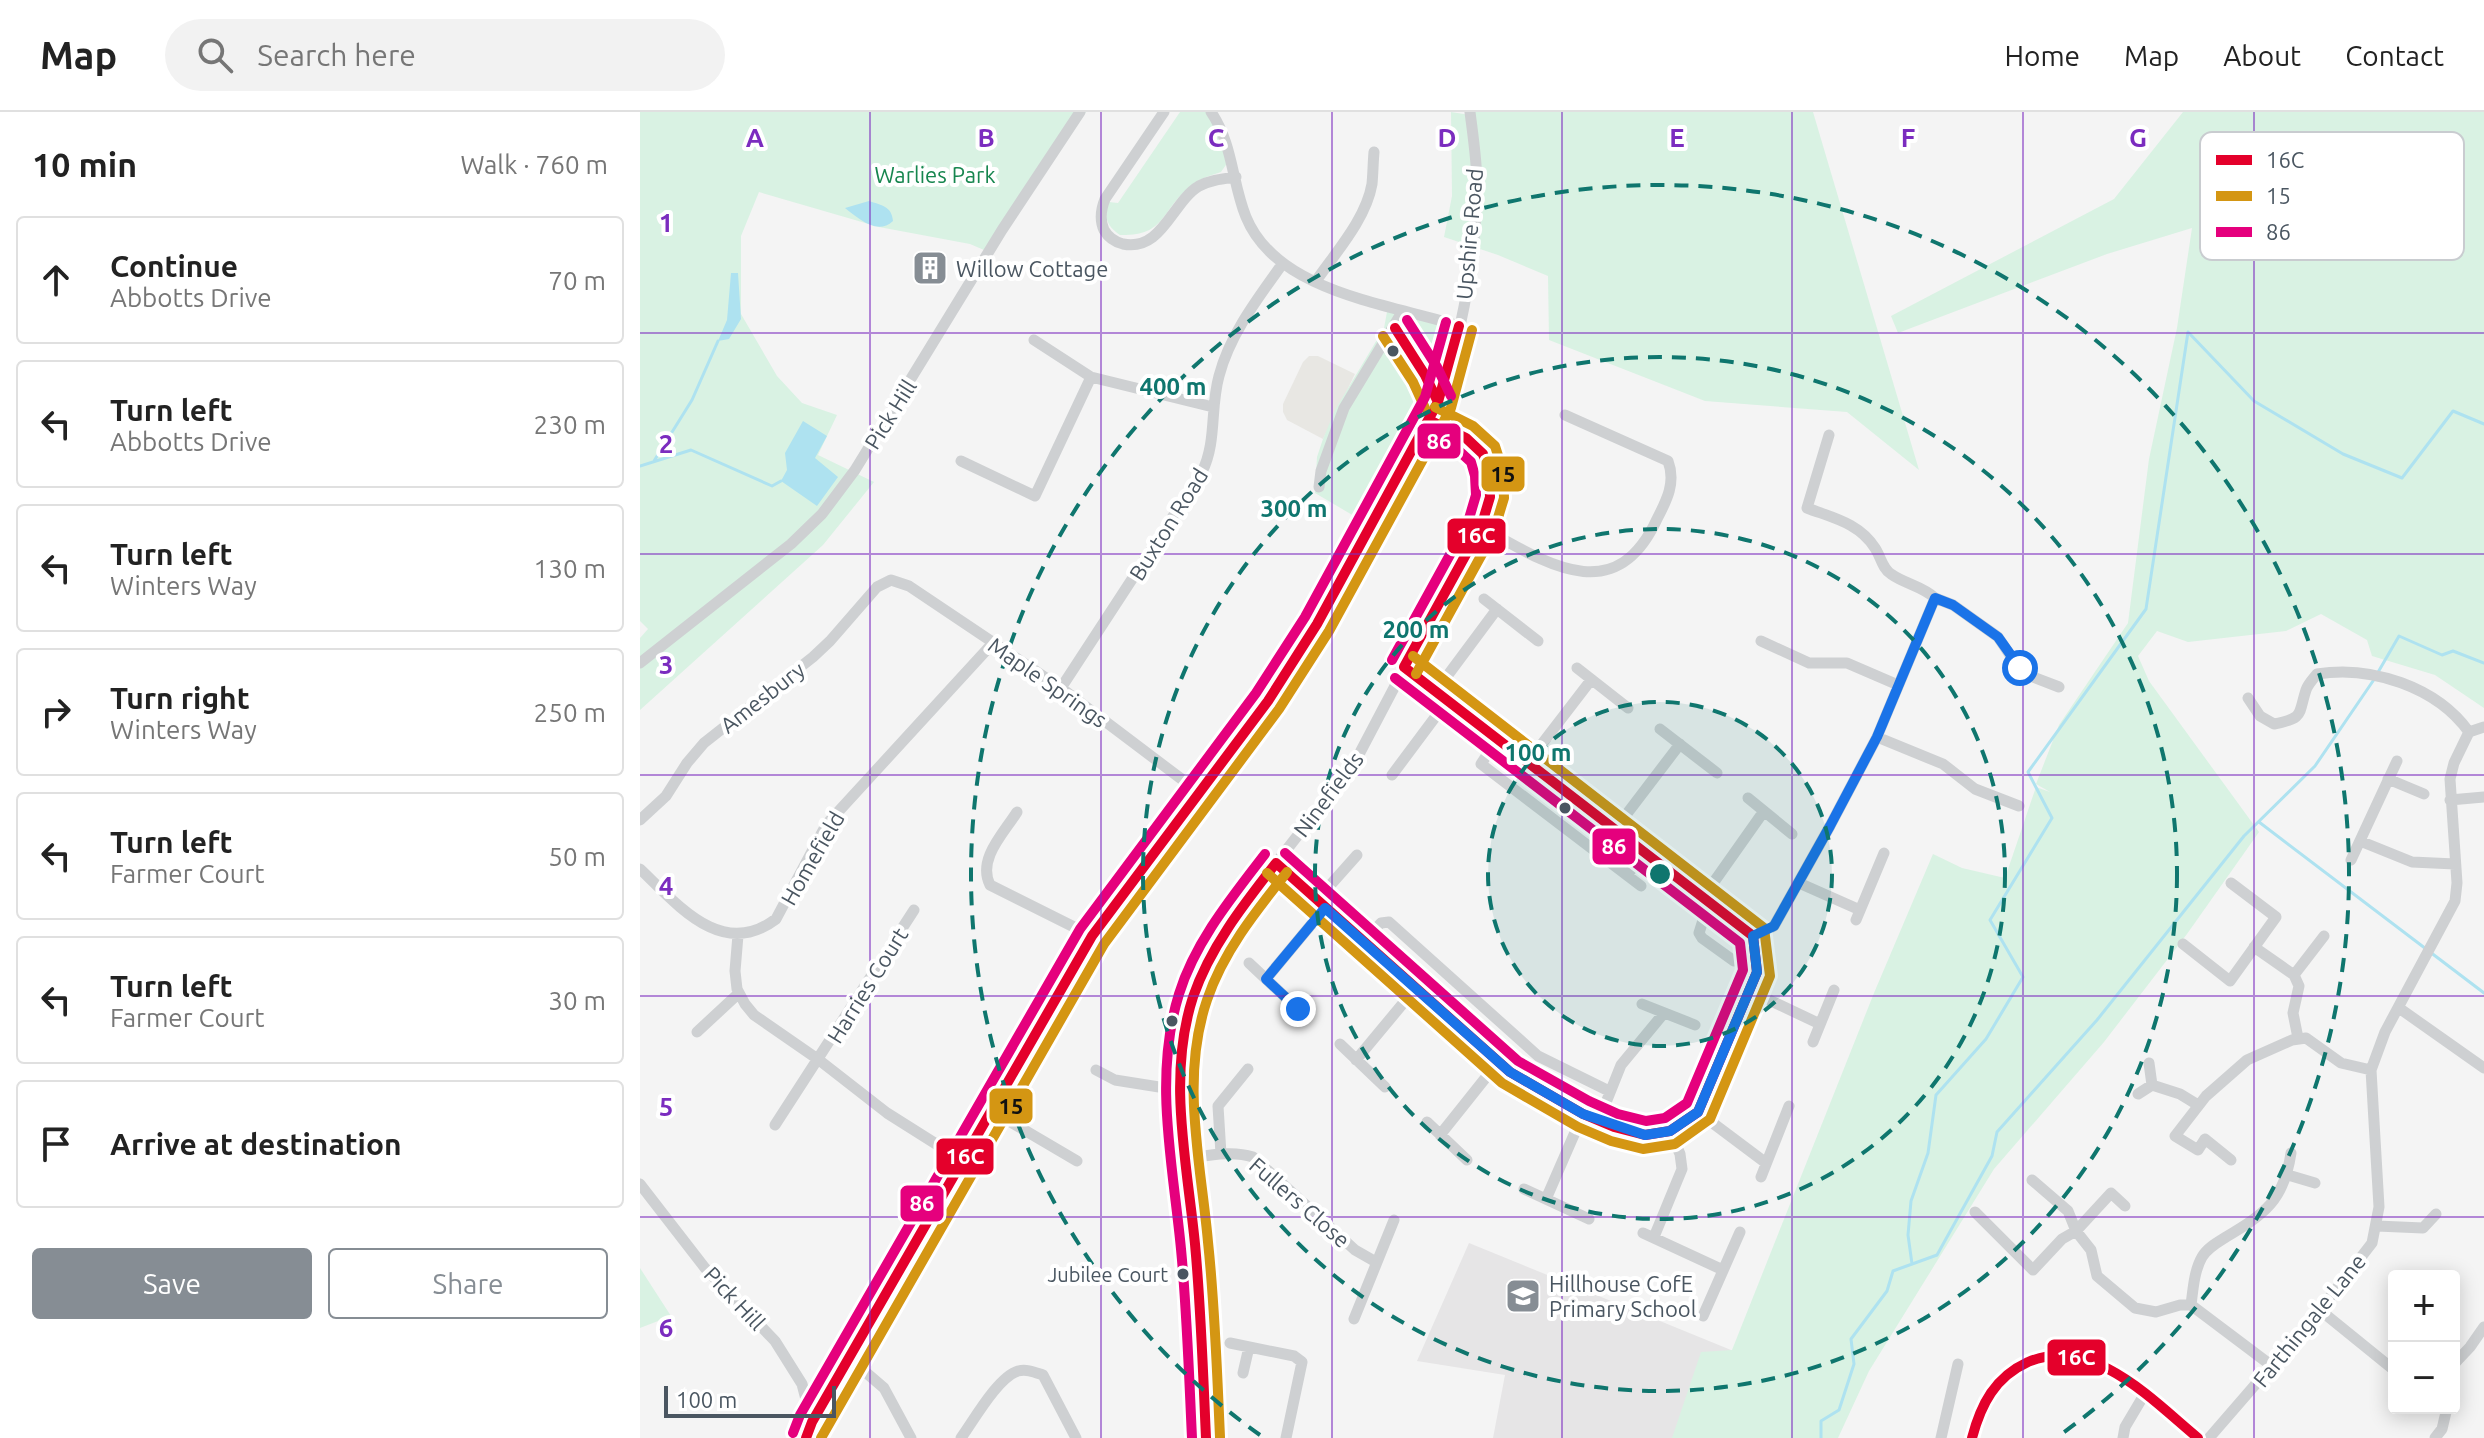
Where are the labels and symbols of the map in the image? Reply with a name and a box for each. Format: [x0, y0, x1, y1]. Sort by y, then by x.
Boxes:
text: A [746, 123, 765, 152]
text: B [977, 123, 995, 152]
text: C [1208, 123, 1225, 152]
text: D [1438, 123, 1456, 152]
text: E [1669, 123, 1685, 152]
text: F [1901, 123, 1915, 152]
text: G [2129, 123, 2147, 152]
legend [2200, 132, 2464, 260]
text: 16C [2266, 147, 2304, 172]
park label: Warlies Park [874, 162, 996, 187]
street label: Upshire Road [1451, 167, 1487, 301]
text: 15 [2266, 183, 2291, 208]
text: 1 [659, 208, 673, 237]
text: 86 [2266, 219, 2291, 244]
building icon: Willow Cottage [911, 249, 949, 287]
place label: Willow Cottage [956, 256, 1108, 281]
unlabelled marker [1385, 343, 1401, 359]
text: 400 m [1140, 373, 1206, 400]
street label: Pick Hill [859, 374, 921, 453]
line badge: 86 [1416, 422, 1462, 460]
text: 86 [1427, 428, 1451, 453]
text: 2 [659, 429, 673, 458]
line badge: 15 [1480, 455, 1526, 493]
text: 15 [1491, 461, 1515, 486]
street label: Buxton Road [1124, 463, 1212, 585]
text: 300 m [1261, 495, 1327, 522]
line badge: 16C [1446, 517, 1507, 555]
text: 16C [1457, 522, 1495, 547]
text: 200 m [1383, 616, 1449, 643]
street label: Maple Springs [984, 632, 1112, 732]
text: 3 [659, 650, 673, 679]
route start [2002, 650, 2038, 686]
street label: Amesbury [715, 656, 809, 738]
text: 100 m [1505, 739, 1571, 766]
street label: Ninefields [1288, 747, 1368, 841]
unlabelled marker [1557, 800, 1573, 816]
street label: Homefield [775, 807, 849, 909]
line badge: 86 [1591, 827, 1637, 866]
text: 86 [1602, 833, 1626, 858]
centre of rings [1646, 860, 1674, 888]
text: 4 [659, 871, 673, 900]
street label: Harries Court [822, 922, 913, 1047]
route end [1280, 991, 1316, 1027]
unlabelled marker [1164, 1013, 1180, 1029]
line badge: 15 [988, 1087, 1034, 1125]
text: 5 [659, 1092, 673, 1121]
text: 15 [999, 1093, 1023, 1118]
line badge: 16C [935, 1137, 995, 1176]
text: 16C [946, 1143, 984, 1168]
street label: Fullers Close [1245, 1152, 1355, 1252]
line badge: 86 [899, 1184, 945, 1223]
text: 86 [910, 1190, 934, 1215]
street label: Farthingale Lane [2248, 1249, 2370, 1391]
street label: Pick Hill [700, 1261, 771, 1335]
place label: Jubilee Court [1047, 1263, 1168, 1286]
marker: Jubilee Court [1175, 1266, 1191, 1282]
place label: Hillhouse CofE Primary School [1549, 1271, 1697, 1321]
school or university icon: Hillhouse CofE Primary School [1504, 1277, 1542, 1315]
text: 6 [659, 1313, 673, 1342]
line badge: 16C [2046, 1338, 2107, 1377]
text: 16C [2057, 1344, 2095, 1369]
scale bar [664, 1382, 836, 1418]

